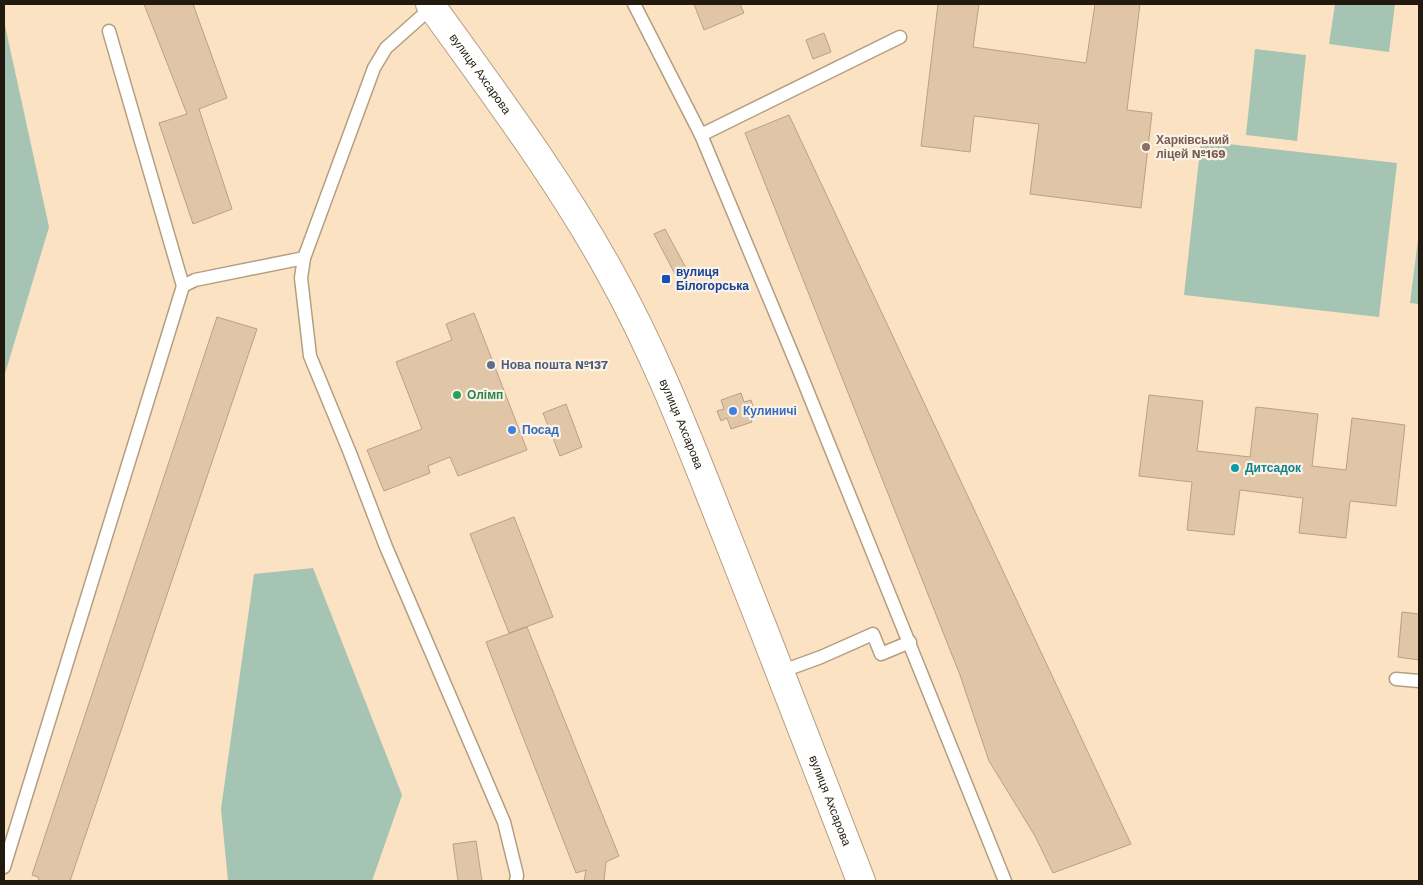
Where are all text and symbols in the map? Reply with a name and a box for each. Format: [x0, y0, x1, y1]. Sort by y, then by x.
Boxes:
street label: вулиця Ахсарова [447, 31, 514, 117]
place label: Харківський ліцей №169 [1156, 133, 1229, 161]
marker: Харківський ліцей №169 [1140, 141, 1152, 153]
place label: вулиця Білогорська [676, 265, 749, 293]
marker: вулиця Білогорська [660, 273, 672, 285]
place label: Нова пошта №137 [501, 358, 608, 372]
marker: Нова пошта №137 [485, 359, 497, 371]
street label: вулиця Ахсарова [657, 377, 706, 471]
place label: Олімп [467, 388, 503, 402]
marker: Олімп [451, 389, 463, 401]
place label: Кулиничі [743, 404, 797, 418]
marker: Кулиничі [727, 405, 739, 417]
place label: Посад [522, 423, 559, 437]
marker: Посад [506, 424, 518, 436]
place label: Дитсадок [1245, 461, 1302, 475]
marker: Дитсадок [1229, 462, 1241, 474]
street label: вулиця Ахсарова [806, 753, 854, 848]

